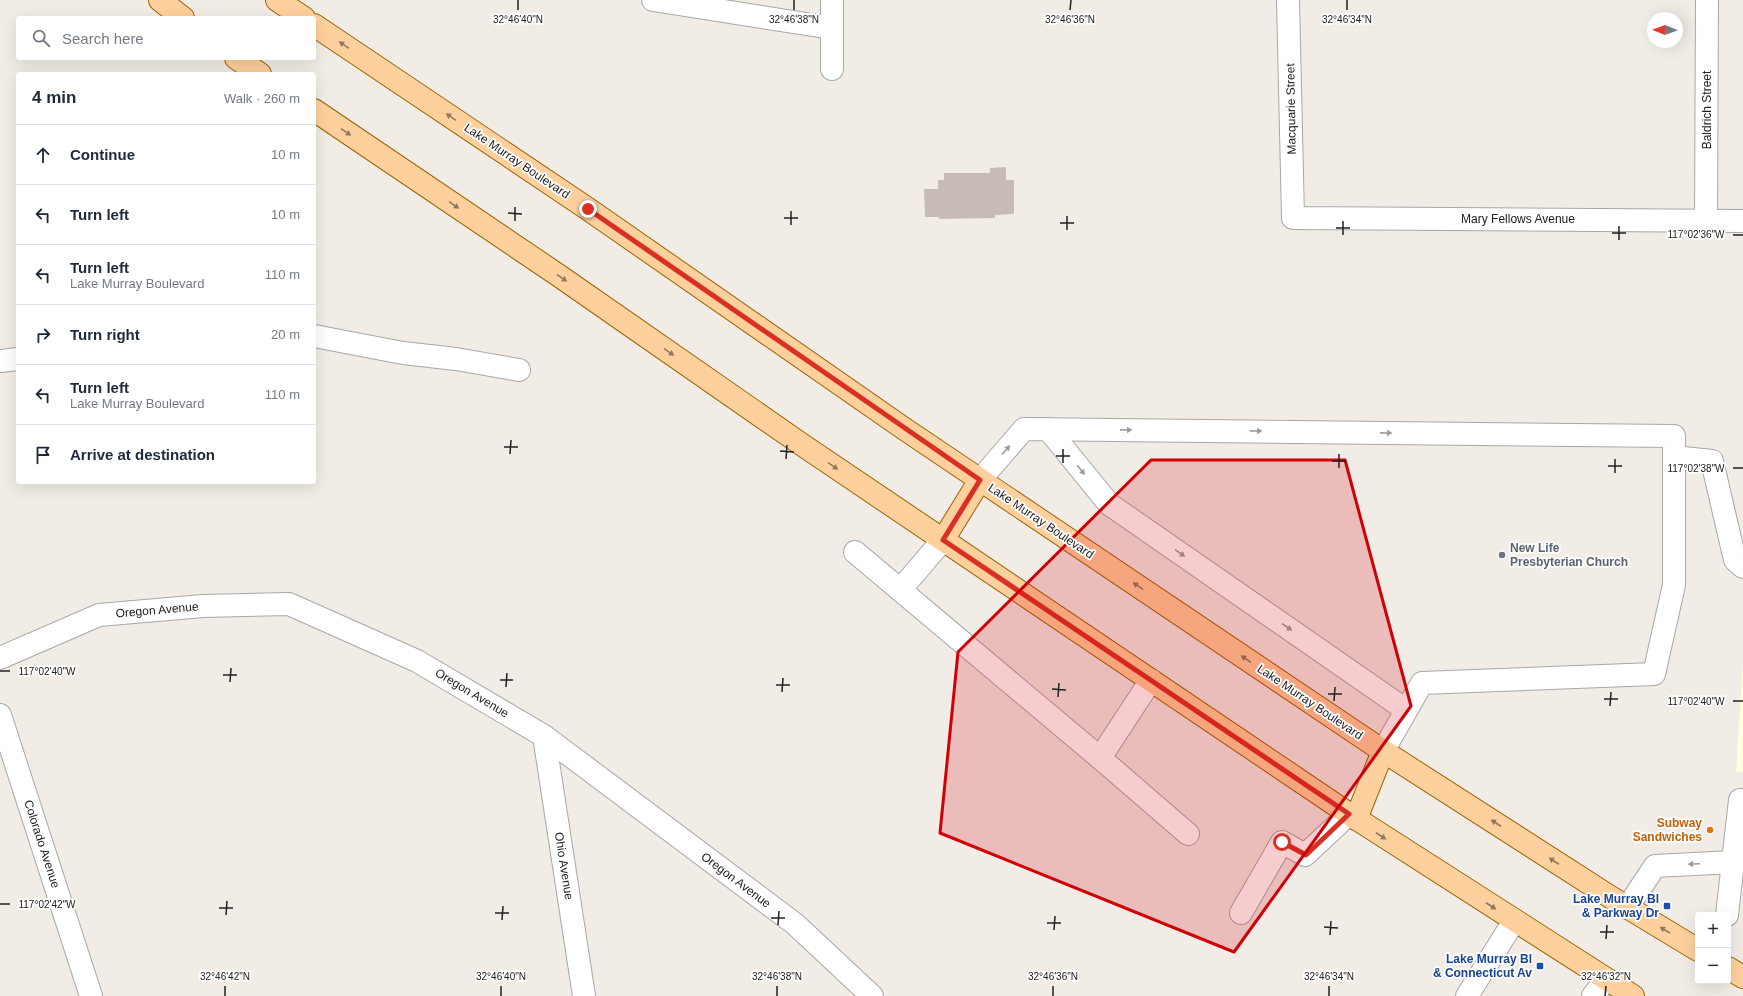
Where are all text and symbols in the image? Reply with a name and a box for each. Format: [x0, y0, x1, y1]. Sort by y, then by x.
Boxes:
north arrow [1647, 12, 1683, 48]
text: 32°46'40"N [493, 14, 543, 25]
text: 32°46'38"N [769, 14, 819, 25]
text: 32°46'36"N [1045, 14, 1095, 25]
text: 32°46'34"N [1322, 14, 1372, 25]
search box [16, 16, 316, 60]
icon: search [30, 27, 52, 49]
text: Search here [62, 30, 144, 47]
one-way arrow [338, 41, 349, 49]
street label: Macquarie Street [1283, 63, 1299, 155]
street label: Baldrich Street [1700, 70, 1714, 149]
text: 4 min [32, 88, 76, 107]
text: Walk · 260 m [224, 91, 300, 106]
one-way arrow [446, 113, 457, 121]
street label: Lake Murray Boulevard [462, 121, 572, 201]
one-way arrow [341, 128, 352, 136]
icon: ahead [32, 144, 54, 166]
text: Continue [70, 146, 135, 163]
text: 10 m [271, 147, 300, 162]
route end [579, 200, 597, 218]
one-way arrow [449, 201, 459, 209]
icon: left [32, 204, 54, 226]
text: Turn left [70, 206, 129, 223]
text: 10 m [271, 207, 300, 222]
street label: Mary Fellows Avenue [1461, 212, 1575, 226]
text: 117°02'36"W [1667, 229, 1725, 240]
text: Turn left [70, 259, 129, 276]
icon: left [32, 264, 54, 286]
text: 110 m [265, 267, 300, 282]
one-way arrow [557, 274, 567, 282]
text: Lake Murray Boulevard [70, 276, 204, 291]
icon: right [32, 324, 54, 346]
text: Turn right [70, 326, 140, 343]
text: 20 m [271, 327, 300, 342]
one-way arrow [663, 348, 674, 356]
text: Turn left [70, 379, 129, 396]
icon: left [32, 384, 54, 406]
text: 110 m [265, 387, 300, 402]
text: Lake Murray Boulevard [70, 396, 204, 411]
one-way arrow [1120, 427, 1133, 433]
one-way arrow [1250, 428, 1263, 434]
one-way arrow [1380, 430, 1393, 436]
icon: arrive [32, 444, 54, 466]
one-way arrow [1001, 445, 1010, 456]
text: Arrive at destination [70, 446, 215, 463]
one-way arrow [828, 462, 838, 470]
text: 117°02'38"W [1667, 463, 1725, 474]
one-way arrow [1077, 465, 1086, 476]
street label: Lake Murray Boulevard [986, 481, 1096, 561]
place label: New Life Presbyterian Church [1510, 541, 1628, 569]
one-way arrow [1175, 549, 1185, 557]
marker: New Life Presbyterian Church [1497, 550, 1507, 560]
one-way arrow [1132, 583, 1144, 590]
street label: Oregon Avenue [115, 599, 199, 621]
one-way arrow [1282, 623, 1292, 631]
one-way arrow [1241, 655, 1251, 663]
street label: Lake Murray Boulevard [1255, 662, 1365, 742]
text: 117°02'40"W [18, 666, 76, 677]
street label: Oregon Avenue [433, 666, 512, 721]
text: 117°02'40"W [1667, 696, 1725, 707]
street label: Colorado Avenue [21, 798, 63, 890]
place label: Subway Sandwiches [1633, 816, 1702, 844]
one-way arrow [1490, 820, 1501, 827]
marker: Subway Sandwiches [1705, 825, 1715, 835]
street label: Ohio Avenue [552, 831, 576, 901]
one-way arrow [1376, 832, 1387, 839]
route start [1273, 833, 1291, 851]
street label: Oregon Avenue [699, 849, 774, 911]
one-way arrow [1549, 857, 1559, 865]
one-way arrow [1688, 860, 1700, 867]
place label: Lake Murray Bl & Parkway Dr [1573, 892, 1659, 920]
text: 117°02'42"W [18, 899, 76, 910]
marker: Lake Murray Bl & Parkway Dr [1662, 901, 1672, 911]
one-way arrow [1486, 902, 1496, 910]
map controls [1695, 912, 1731, 984]
button: + [1695, 912, 1731, 948]
one-way arrow [1659, 927, 1671, 934]
button: − [1695, 948, 1731, 984]
place label: Lake Murray Bl & Connecticut Av [1433, 952, 1532, 980]
marker: Lake Murray Bl & Connecticut Av [1535, 961, 1545, 971]
text: 32°46'42"N [200, 971, 250, 982]
text: 32°46'40"N [476, 971, 526, 982]
text: 32°46'38"N [752, 971, 802, 982]
text: 32°46'36"N [1028, 971, 1078, 982]
text: 32°46'34"N [1304, 971, 1354, 982]
text: 32°46'32"N [1581, 971, 1631, 982]

